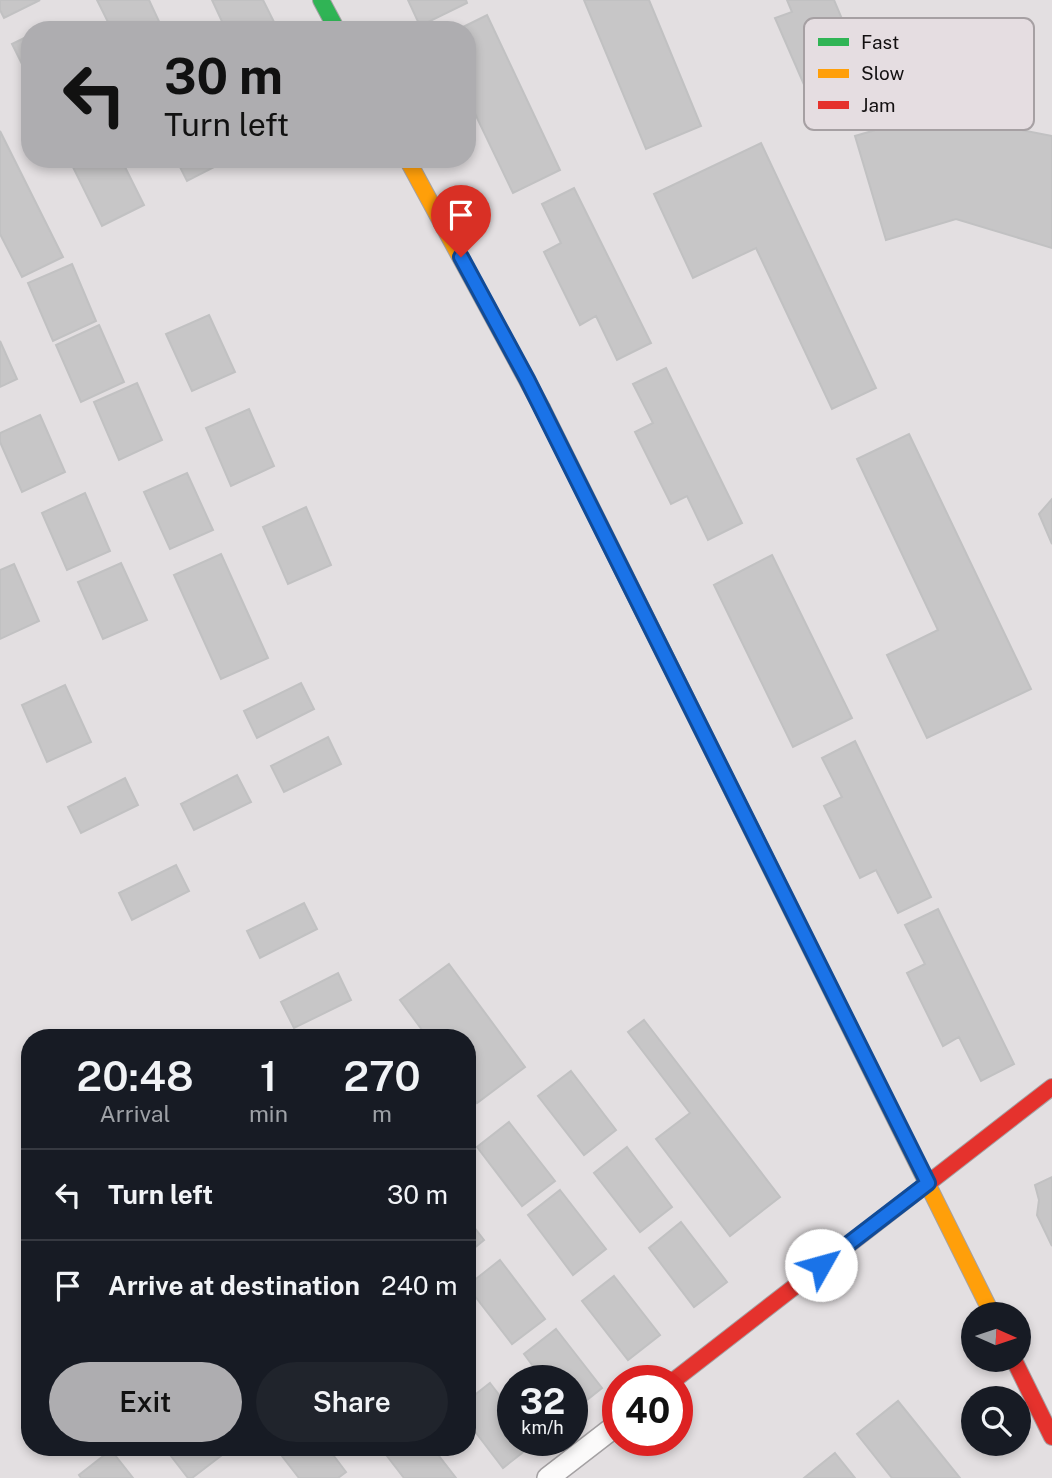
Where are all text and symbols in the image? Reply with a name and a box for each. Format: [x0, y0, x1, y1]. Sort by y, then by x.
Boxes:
legend [804, 18, 1034, 130]
text: Fast [861, 31, 899, 53]
text: 30 m [164, 47, 283, 105]
icon: left [49, 49, 140, 140]
text: Slow [861, 62, 905, 84]
text: Jam [861, 94, 895, 116]
text: Turn left [164, 106, 289, 143]
pin [431, 185, 491, 257]
icon: arrive [442, 196, 480, 234]
text: 20:48 [76, 1051, 194, 1100]
text: 1 [260, 1051, 277, 1100]
text: 270 [343, 1051, 421, 1100]
text: Arrival [99, 1100, 170, 1127]
text: min [249, 1100, 288, 1127]
text: m [372, 1100, 392, 1127]
icon: left [49, 1176, 87, 1214]
text: Turn left [108, 1179, 213, 1210]
text: 30 m [387, 1179, 448, 1210]
position arrow [784, 1228, 858, 1302]
icon: arrive [49, 1267, 87, 1305]
text: Arrive at destination [108, 1270, 360, 1301]
text: 240 m [381, 1270, 458, 1301]
north arrow [961, 1302, 1031, 1372]
map controls [961, 1302, 1031, 1456]
button: Exit [49, 1362, 242, 1442]
button: Share [256, 1362, 448, 1442]
speed limit sign: 40 [602, 1365, 693, 1456]
text: 32 [520, 1381, 565, 1422]
button: search [961, 1386, 1031, 1456]
text: km/h [521, 1417, 564, 1438]

